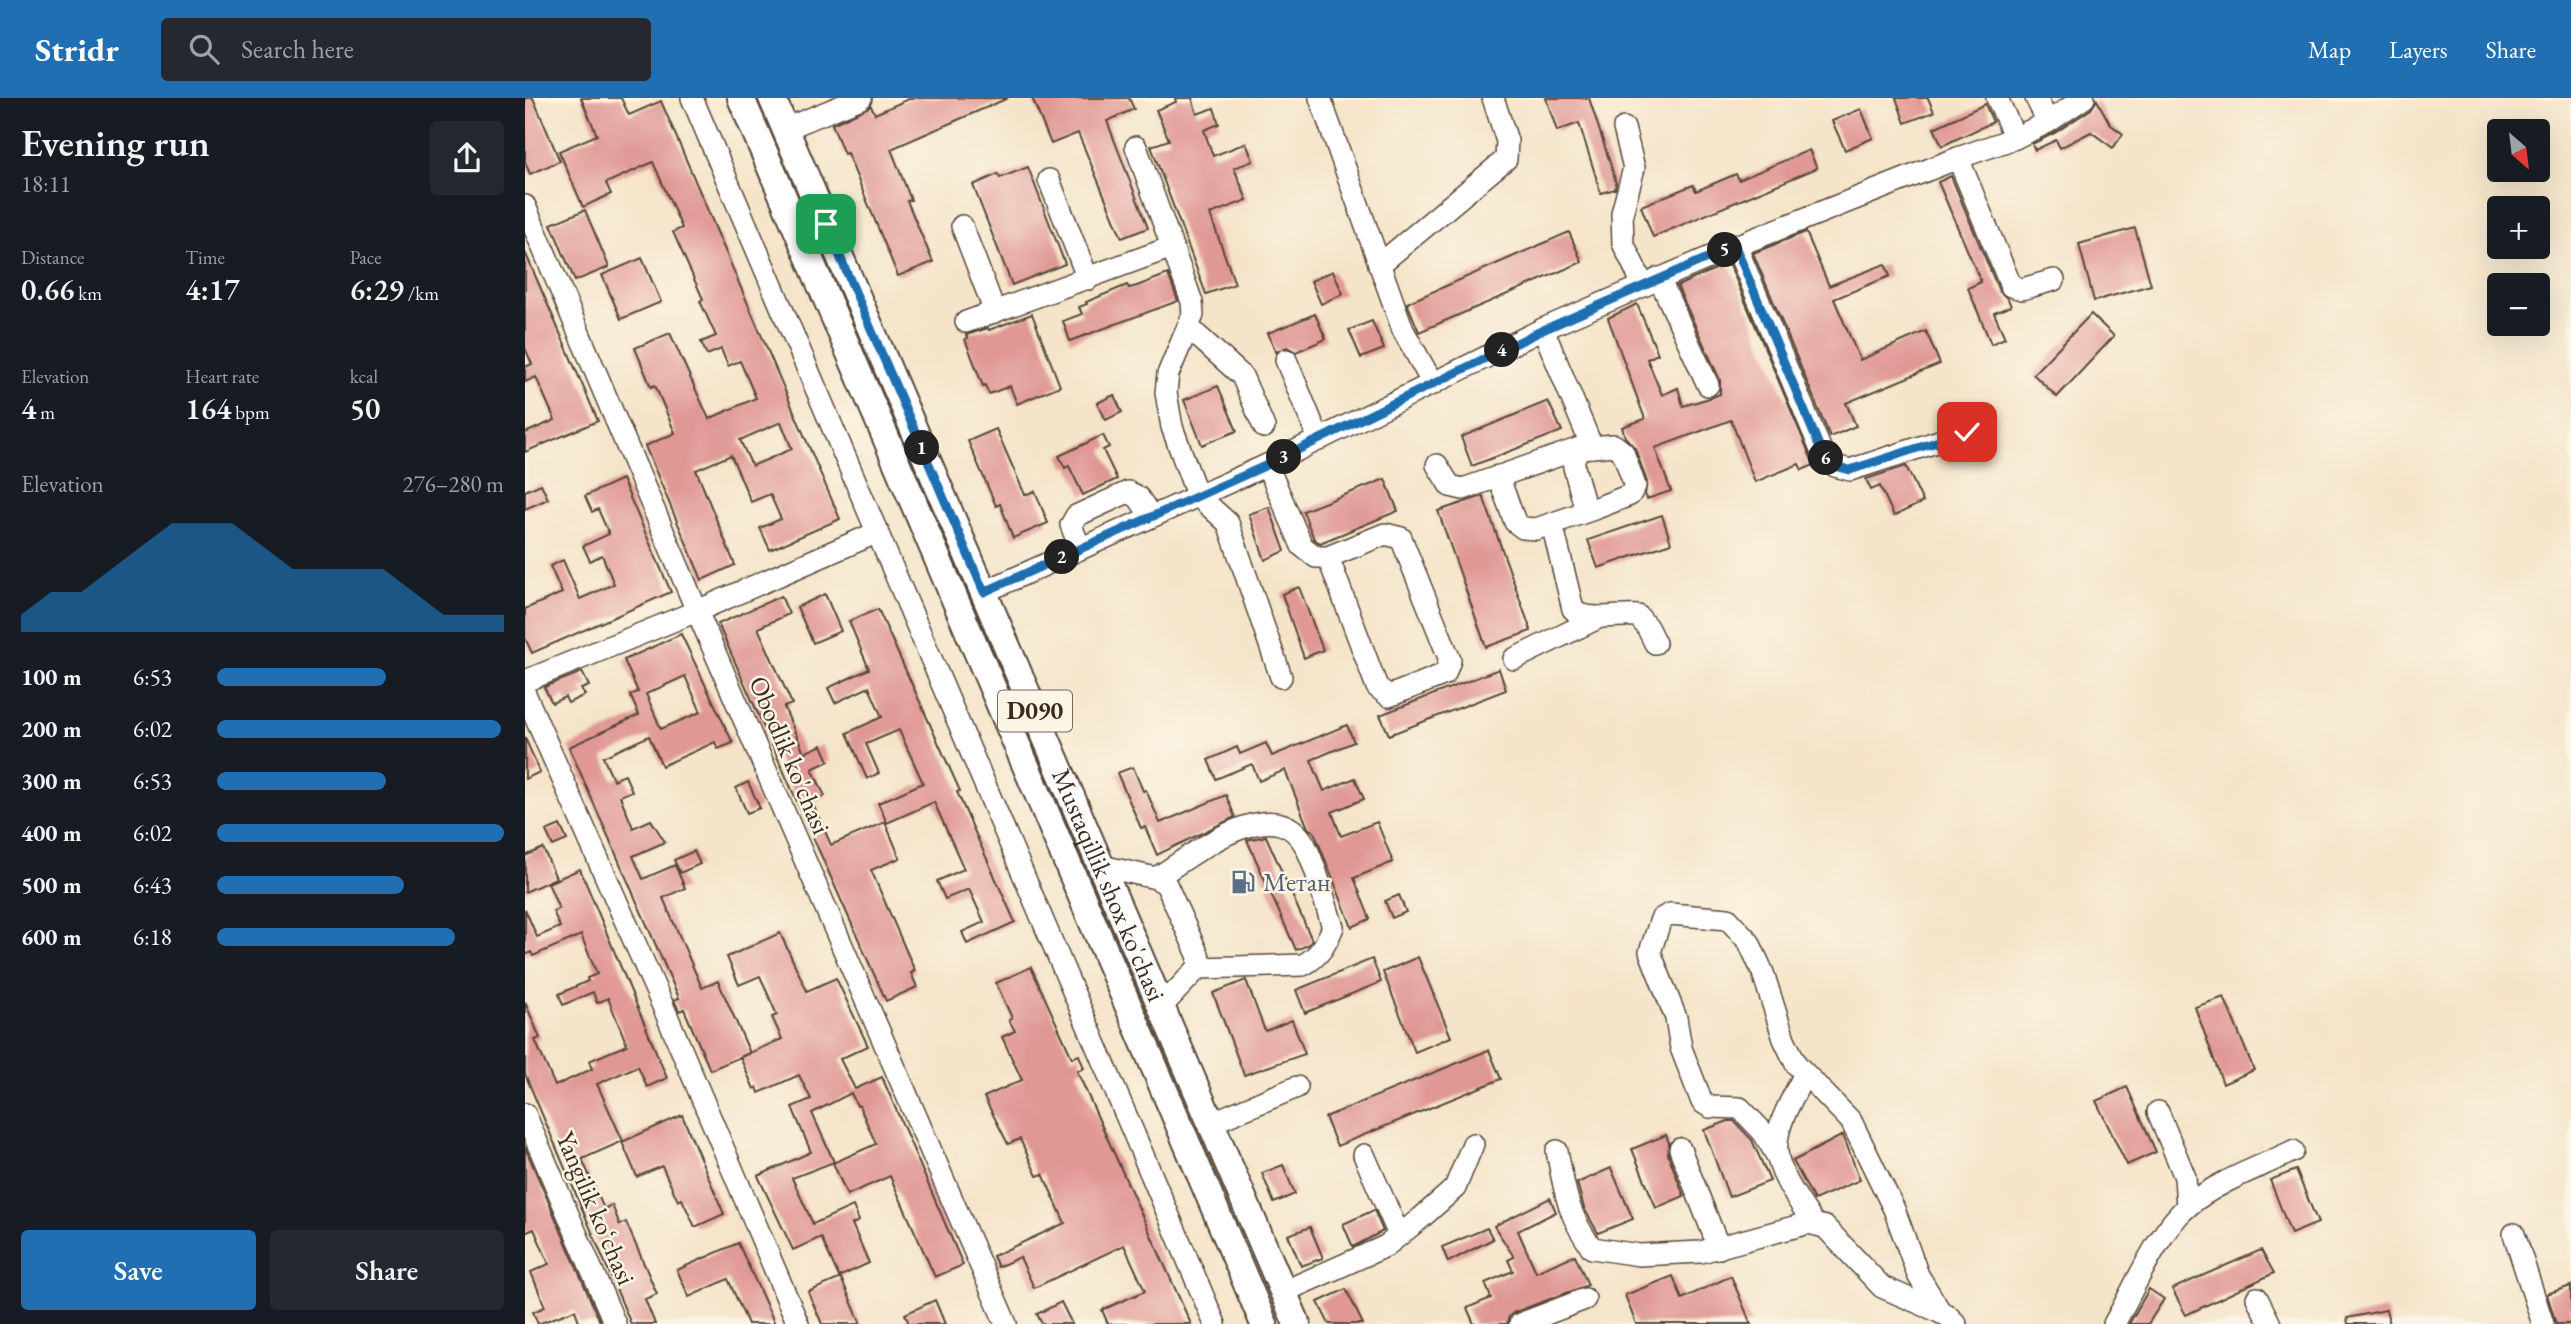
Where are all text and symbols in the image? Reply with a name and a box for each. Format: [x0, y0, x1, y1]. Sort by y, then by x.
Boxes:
search box [161, 18, 651, 81]
text: Stridr [35, 28, 119, 71]
icon: search [185, 30, 223, 68]
text: Search here [241, 32, 354, 66]
text: Map [2308, 34, 2351, 65]
text: Layers [2389, 34, 2448, 65]
text: Share [2486, 34, 2536, 65]
text: Evening run [21, 118, 210, 167]
north arrow [2487, 119, 2550, 182]
map controls [2487, 119, 2550, 336]
button: share [430, 121, 504, 195]
text: 18:11 [21, 169, 71, 199]
pin [796, 194, 856, 254]
button: + [2487, 196, 2550, 259]
icon: arrive [807, 205, 845, 243]
pin: 5 [1707, 232, 1743, 268]
text: 5 [1719, 237, 1730, 262]
text: Distance [21, 245, 84, 270]
text: Time [185, 245, 225, 270]
text: Pace [350, 245, 382, 270]
text: 0.66 [21, 270, 74, 309]
text: 4:17 [185, 270, 240, 309]
text: 6:29 [350, 270, 404, 309]
button: − [2487, 273, 2550, 336]
text: km [74, 281, 102, 306]
text: /km [404, 281, 439, 306]
pin: 4 [1485, 332, 1520, 368]
text: 4 [1496, 337, 1507, 362]
text: Elevation [21, 364, 89, 389]
text: Heart rate [185, 364, 259, 389]
text: kcal [350, 364, 378, 389]
text: 4 [21, 389, 36, 428]
text: 164 [185, 389, 232, 428]
text: 50 [350, 389, 380, 428]
text: m [36, 400, 55, 425]
text: bpm [232, 400, 270, 425]
pin [1937, 402, 1997, 462]
icon: check [1948, 413, 1986, 451]
pin: 1 [905, 430, 939, 466]
text: 1 [916, 435, 927, 460]
pin: 3 [1267, 440, 1301, 474]
pin: 6 [1809, 440, 1843, 476]
text: 3 [1278, 444, 1289, 469]
text: 6 [1820, 445, 1831, 470]
text: Elevation [21, 469, 104, 499]
text: 276–280 m [403, 469, 504, 499]
pin: 2 [1045, 540, 1079, 574]
text: 2 [1056, 544, 1067, 569]
text: 100 m [21, 662, 82, 692]
text: 6:53 [133, 662, 172, 692]
street label: Obodlik ko'chasi [741, 671, 839, 839]
road number: D090 [998, 690, 1072, 732]
text: 200 m [21, 714, 82, 744]
text: 6:02 [133, 714, 172, 744]
street label: Mustaqillik shox ko'chasi [1044, 763, 1174, 1006]
text: 300 m [21, 766, 82, 796]
text: 6:53 [133, 766, 172, 796]
text: 400 m [21, 818, 82, 848]
text: 6:02 [133, 818, 172, 848]
place label: Метан [1263, 865, 1331, 899]
fuel station icon: Метан [1229, 868, 1257, 896]
text: 500 m [21, 870, 82, 900]
text: 6:43 [133, 870, 172, 900]
text: 600 m [21, 922, 82, 952]
text: 6:18 [133, 922, 172, 952]
street label: Yangilik koʻchasi [548, 1126, 644, 1290]
button: Save [21, 1230, 256, 1310]
button: Share [270, 1230, 504, 1310]

